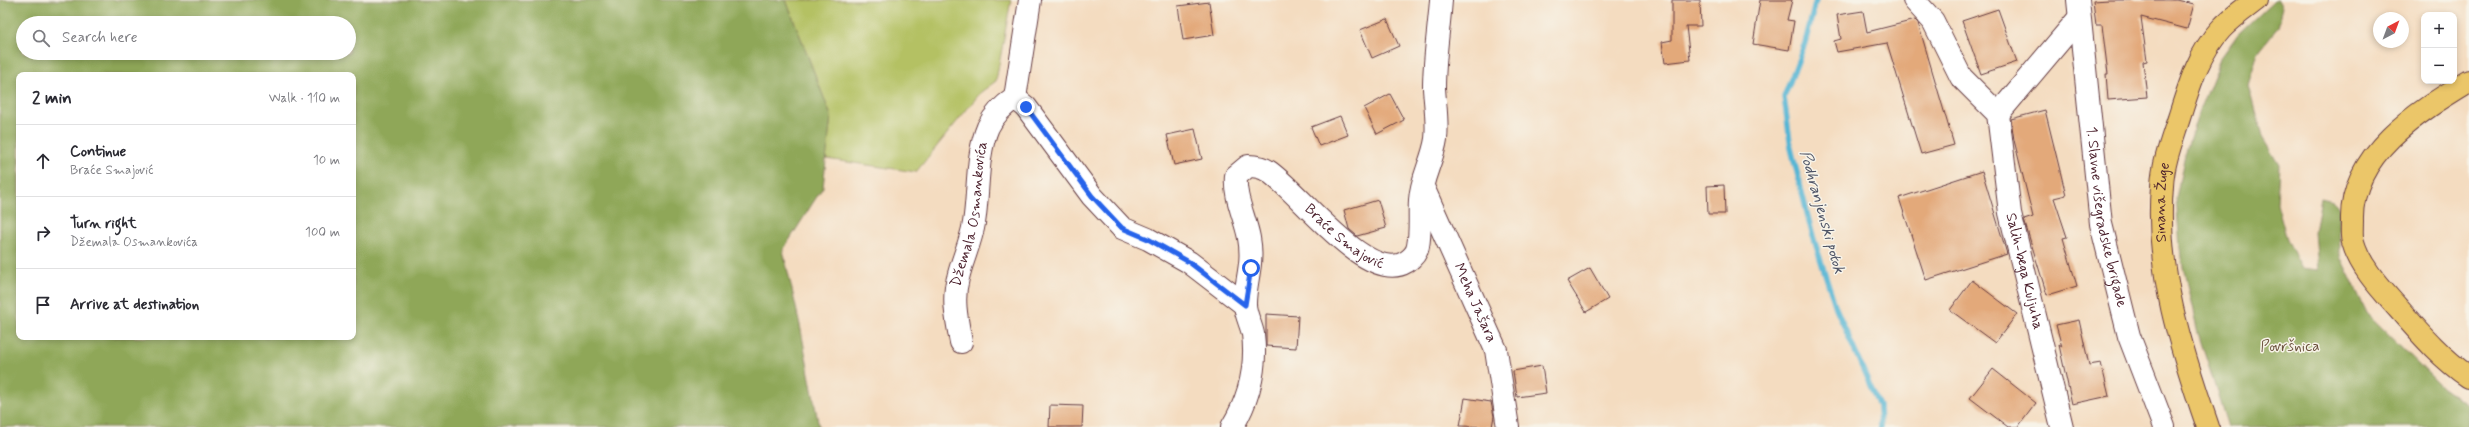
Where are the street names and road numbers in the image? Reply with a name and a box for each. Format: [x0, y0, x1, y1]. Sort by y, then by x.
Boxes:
street label: 1. Slavne višegradske brigade [2081, 126, 2131, 309]
street label: Džemala Osmankovića [946, 139, 993, 289]
street label: Sinana Žuge [2151, 160, 2175, 243]
street label: Braće Smajović [1300, 200, 1386, 274]
street label: Salih-bega Kuljuha [2000, 211, 2048, 332]
street label: Meha Jašara [1448, 260, 1501, 346]

